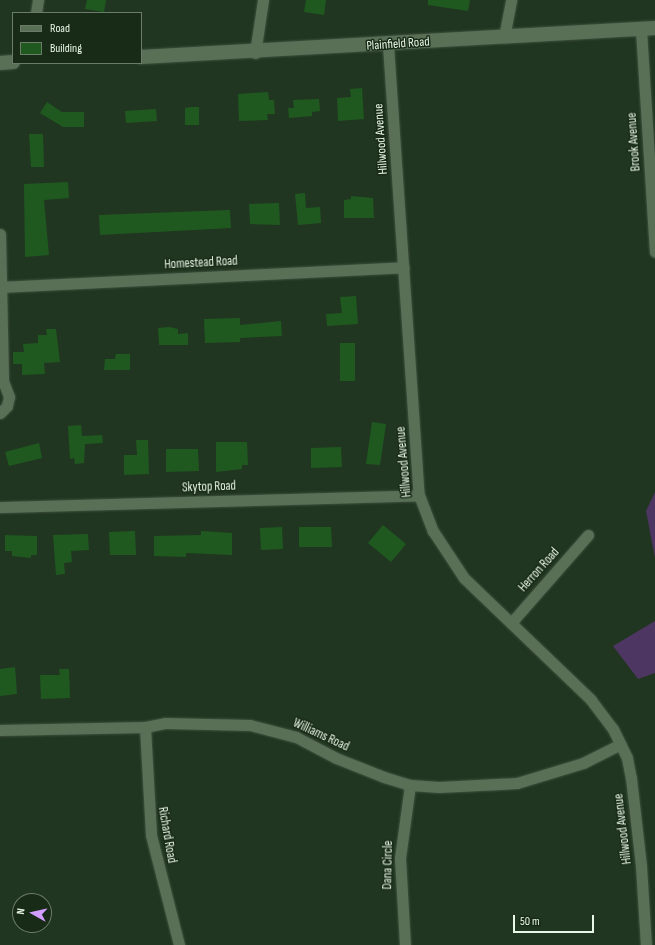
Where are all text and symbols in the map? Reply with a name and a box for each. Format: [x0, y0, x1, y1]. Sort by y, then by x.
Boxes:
legend [12, 12, 142, 64]
text: Road [50, 21, 70, 36]
street label: Plainfield Road [366, 34, 430, 54]
text: Building [50, 41, 82, 56]
street label: Hillwood Avenue [371, 103, 391, 175]
street label: Brook Avenue [624, 112, 644, 172]
street label: Homestead Road [164, 253, 238, 273]
street label: Hillwood Avenue [393, 426, 415, 498]
street label: Skytop Road [182, 478, 236, 496]
street label: Herron Road [515, 545, 563, 595]
street label: Williams Road [290, 715, 352, 755]
street label: Hillwood Avenue [611, 793, 635, 865]
street label: Richard Road [154, 806, 180, 864]
street label: Dana Circle [380, 840, 396, 890]
north arrow [12, 893, 52, 933]
scale bar [515, 907, 596, 933]
text: N [14, 908, 27, 915]
text: 50 m [520, 914, 540, 929]

